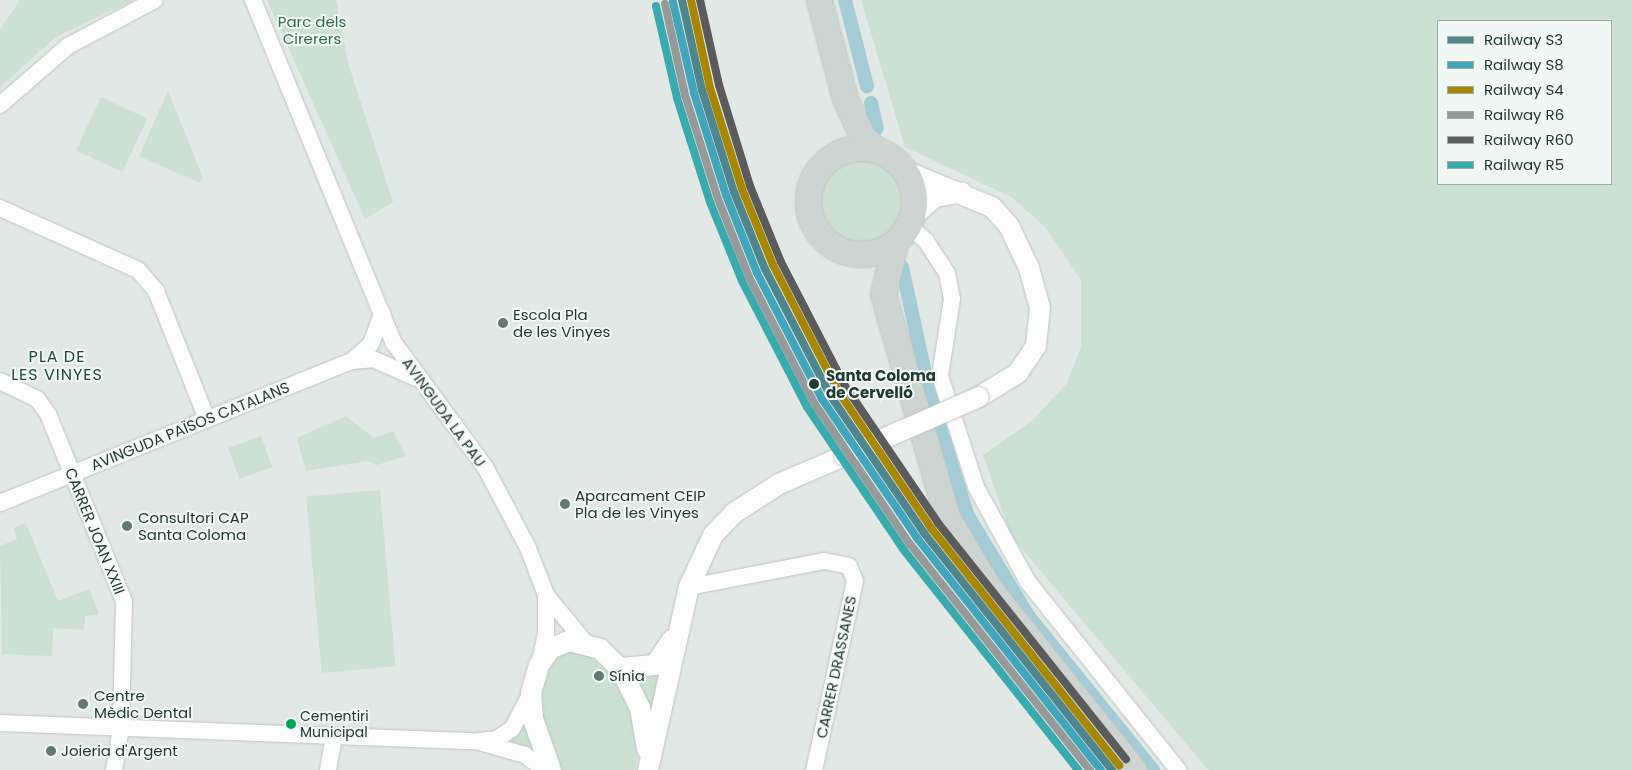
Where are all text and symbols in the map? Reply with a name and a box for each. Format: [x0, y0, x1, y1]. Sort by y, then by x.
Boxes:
park label: Parc dels Cirerers [278, 12, 346, 47]
legend [1437, 20, 1612, 185]
text: Railway S3 [1484, 29, 1563, 50]
text: Railway S8 [1484, 54, 1564, 75]
text: Railway S4 [1484, 79, 1564, 100]
text: Railway R6 [1484, 104, 1564, 125]
text: Railway R60 [1484, 129, 1574, 150]
text: Railway R5 [1484, 154, 1564, 175]
place label: Escola Pla de les Vinyes [513, 305, 610, 340]
marker: Escola Pla de les Vinyes [497, 317, 509, 329]
district label: PLA DE LES VINYES [10, 347, 104, 385]
street label: AVINGUDA LA PAU [398, 354, 490, 470]
place label: Santa Coloma de Cervelló [826, 366, 936, 401]
marker: Santa Coloma de Cervelló [805, 375, 823, 393]
street label: AVINGUDA PAÏSOS CATALANS [88, 378, 292, 474]
street label: CARRER JOAN XXIII [61, 465, 129, 597]
place label: Aparcament CEIP Pla de les Vinyes [575, 486, 706, 521]
marker: Aparcament CEIP Pla de les Vinyes [559, 498, 571, 510]
place label: Consultori CAP Santa Coloma [138, 508, 249, 543]
marker: Consultori CAP Santa Coloma [120, 519, 134, 533]
street label: CARRER DRASSANES [812, 594, 860, 740]
place label: Sínia [609, 667, 645, 685]
marker: Sínia [593, 670, 605, 682]
place label: Centre Mèdic Dental [94, 686, 192, 721]
marker: Centre Mèdic Dental [76, 697, 90, 711]
place label: Cementiri Municipal [300, 708, 369, 740]
marker: Cementiri Municipal [286, 719, 296, 729]
place label: Joieria d'Argent [61, 742, 178, 760]
marker: Joieria d'Argent [45, 745, 57, 757]

